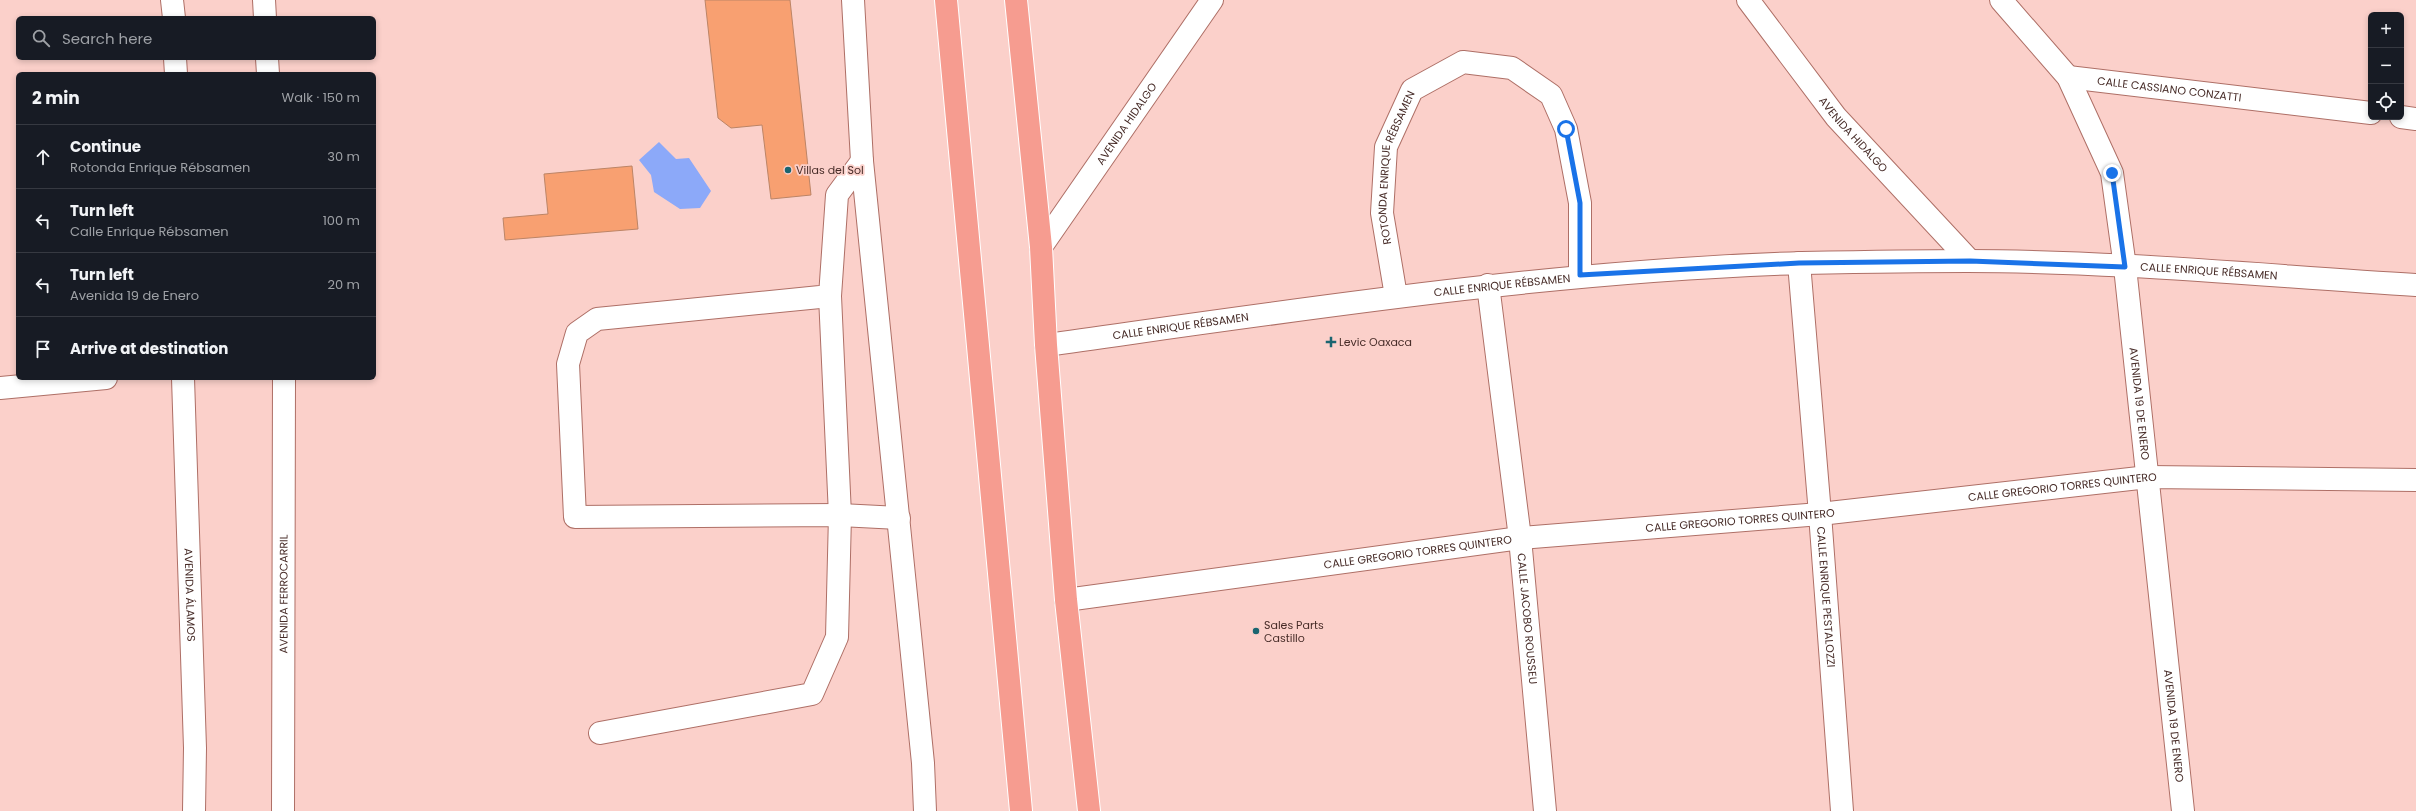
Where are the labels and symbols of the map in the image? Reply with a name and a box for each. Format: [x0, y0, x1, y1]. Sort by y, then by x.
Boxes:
street label: CALLE CASSIANO CONZATTI [2096, 73, 2242, 106]
street label: AVENIDA HIDALGO [1092, 79, 1161, 168]
street label: ROTONDA ENRIQUE RÉBSAMEN [1374, 88, 1419, 246]
street label: AVENIDA HIDALGO [1815, 93, 1892, 176]
route start [1557, 120, 1575, 138]
place label: Villas del Sol [796, 162, 864, 178]
route end [2103, 164, 2121, 182]
marker: Villas del Sol [783, 165, 793, 175]
street label: CALLE ENRIQUE RÉBSAMEN [2140, 258, 2278, 284]
street label: CALLE ENRIQUE RÉBSAMEN [1433, 270, 1571, 301]
street label: CALLE ENRIQUE RÉBSAMEN [1111, 309, 1250, 344]
place label: Levic Oaxaca [1339, 334, 1412, 350]
marker: Levic Oaxaca [1326, 337, 1336, 347]
street label: AVENIDA 19 DE ENERO [2126, 346, 2154, 461]
street label: CALLE GREGORIO TORRES QUINTERO [1967, 469, 2157, 505]
street label: CALLE GREGORIO TORRES QUINTERO [1645, 504, 1836, 536]
street label: CALLE ENRIQUE PESTALOZZI [1813, 526, 1839, 668]
street label: CALLE GREGORIO TORRES QUINTERO [1323, 531, 1513, 573]
street label: AVENIDA FERROCARRIL [275, 534, 292, 654]
street label: AVENIDA ÁLAMOS [181, 548, 200, 642]
street label: CALLE JACOBO ROUSSEU [1513, 552, 1541, 685]
place label: Sales Parts Castillo [1264, 617, 1324, 646]
marker: Sales Parts Castillo [1251, 626, 1261, 636]
street label: AVENIDA 19 DE ENERO [2160, 669, 2188, 783]

